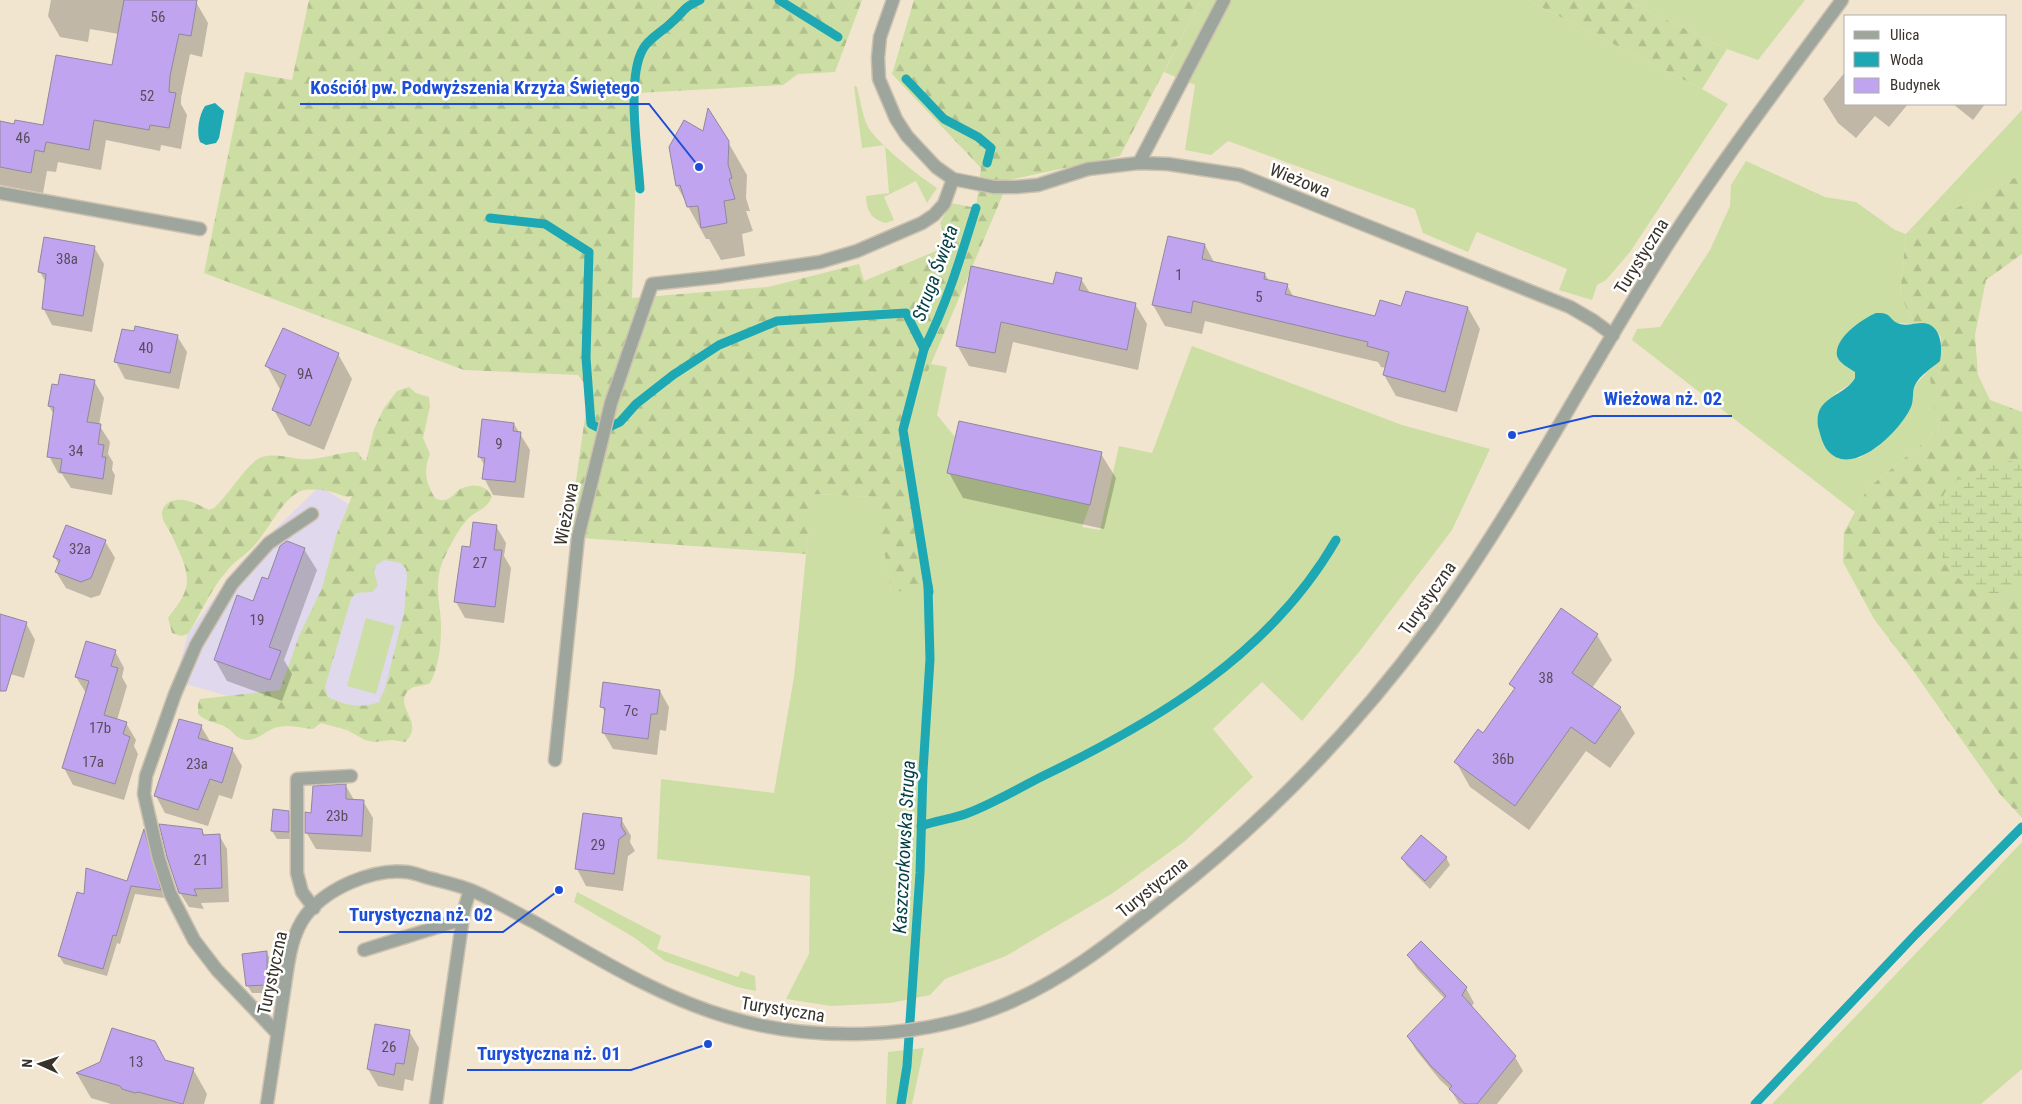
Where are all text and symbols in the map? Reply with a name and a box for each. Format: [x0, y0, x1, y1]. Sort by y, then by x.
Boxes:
house number: 56 [151, 8, 165, 26]
legend [1844, 15, 2007, 105]
text: Ulica [1890, 26, 1919, 44]
text: Woda [1890, 51, 1923, 69]
callout: Kościół pw. Podwyższenia Krzyża Świętego [300, 70, 649, 104]
text: Kościół pw. Podwyższenia Krzyża Świętego [310, 76, 640, 99]
text: Budynek [1890, 76, 1940, 94]
house number: 52 [140, 87, 154, 105]
house number: 46 [16, 129, 30, 147]
street label: Wieżowa [1267, 158, 1333, 202]
street label: Turystyczna [1610, 214, 1672, 298]
water label: Struga Święta [907, 222, 963, 324]
house number: 38a [56, 250, 78, 268]
house number: 1 [1175, 266, 1183, 284]
house number: 5 [1255, 288, 1263, 306]
house number: 40 [139, 339, 153, 357]
house number: 9A [297, 365, 313, 383]
callout: Wieżowa nż. 02 [1593, 382, 1732, 416]
text: Wieżowa nż. 02 [1604, 387, 1722, 410]
house number: 9 [495, 435, 503, 453]
house number: 34 [69, 442, 83, 460]
street label: Wieżowa [550, 481, 582, 547]
house number: 32a [69, 540, 91, 558]
house number: 27 [473, 554, 487, 572]
street label: Turystyczna [1394, 557, 1460, 639]
house number: 19 [250, 611, 264, 629]
house number: 38 [1539, 669, 1553, 687]
house number: 7c [624, 702, 638, 720]
house number: 17b [89, 719, 111, 737]
house number: 36b [1492, 750, 1514, 768]
house number: 17a [82, 753, 104, 771]
house number: 23a [186, 755, 208, 773]
water label: Kaszczorkowska Struga [888, 760, 920, 934]
house number: 23b [326, 807, 348, 825]
house number: 29 [591, 836, 605, 854]
house number: 21 [194, 851, 208, 869]
street label: Turystyczna [1112, 852, 1192, 922]
callout: Turystyczna nż. 02 [339, 898, 503, 932]
text: Turystyczna nż. 02 [349, 903, 493, 926]
street label: Turystyczna [253, 929, 291, 1017]
street label: Turystyczna [739, 992, 827, 1026]
callout: Turystyczna nż. 01 [467, 1036, 631, 1070]
house number: 26 [382, 1038, 396, 1056]
north arrow [15, 1039, 65, 1089]
text: Turystyczna nż. 01 [477, 1042, 621, 1065]
house number: 13 [129, 1053, 143, 1071]
text: N [19, 1059, 35, 1068]

